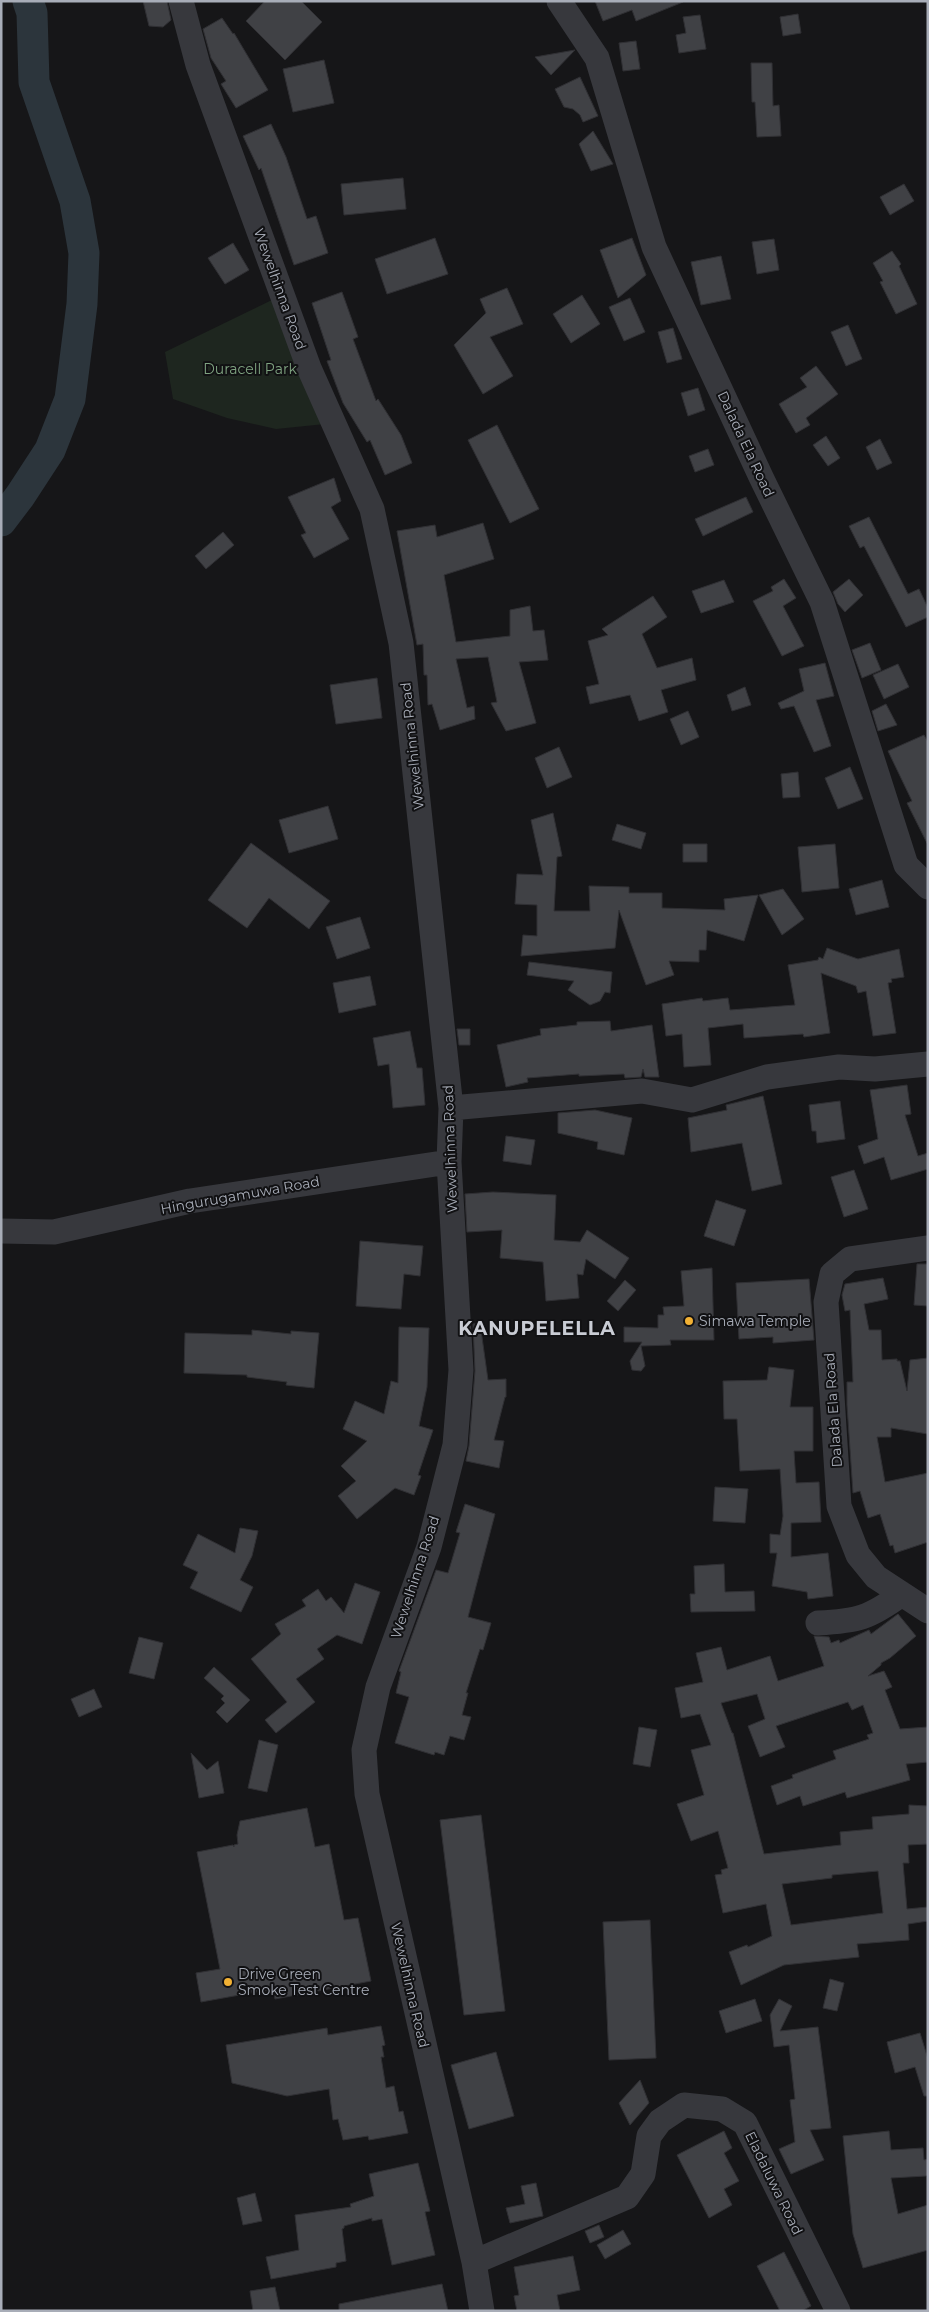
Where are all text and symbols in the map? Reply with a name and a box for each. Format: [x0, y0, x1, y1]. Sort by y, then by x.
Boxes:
street label: Wewelhinna Road [250, 226, 310, 352]
park label: Duracell Park [203, 360, 297, 378]
street label: Dalada Ela Road [714, 388, 778, 500]
street label: Wewelhinna Road [396, 681, 428, 811]
street label: Wewelhinna Road [439, 1085, 461, 1213]
street label: Hingurugamuwa Road [159, 1172, 321, 1218]
place label: Simawa Temple [699, 1312, 811, 1330]
marker: Simawa Temple [683, 1315, 695, 1327]
district label: KANUPELELLA [458, 1317, 616, 1340]
street label: Dalada Ela Road [820, 1352, 846, 1468]
street label: Wewelhinna Road [387, 1513, 443, 1641]
street label: Wewelhinna Road [387, 1921, 433, 2049]
place label: Drive Green Smoke Test Centre [238, 1965, 369, 1999]
marker: Drive Green Smoke Test Centre [222, 1976, 234, 1988]
street label: Eladaluwa Road [741, 2128, 807, 2238]

